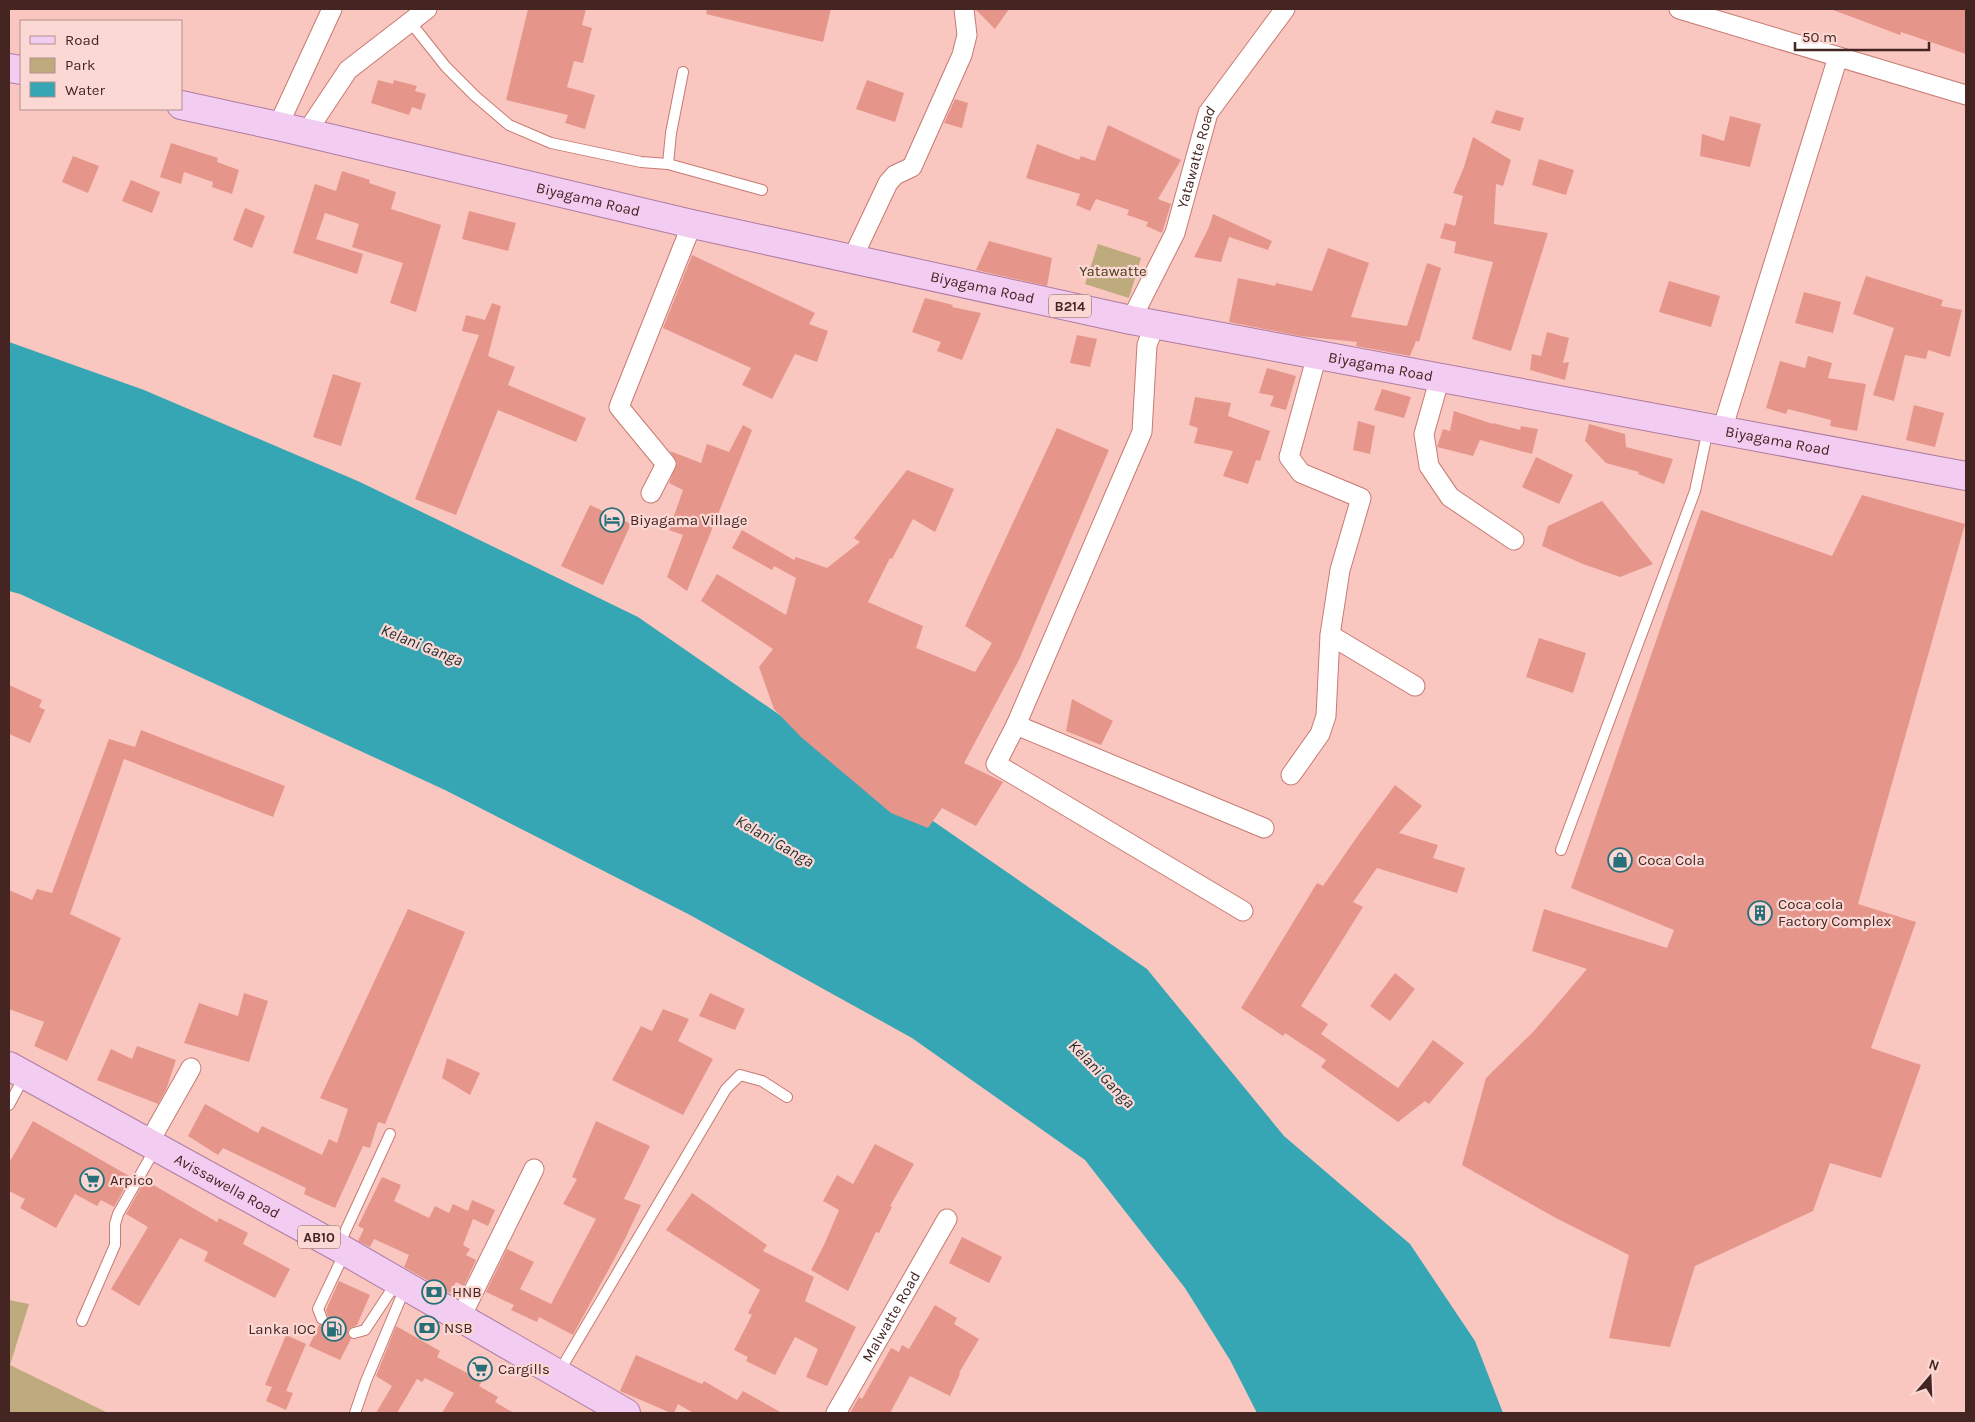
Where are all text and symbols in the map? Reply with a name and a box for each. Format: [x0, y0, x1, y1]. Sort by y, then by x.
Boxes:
legend [20, 20, 182, 110]
scale bar [1795, 20, 1929, 52]
text: 50 m [1802, 28, 1837, 46]
text: Road [65, 31, 100, 49]
text: Park [65, 56, 95, 74]
text: Water [65, 81, 106, 99]
street label: Yatawatte Road [1173, 102, 1219, 211]
street label: Biyagama Road [534, 178, 642, 220]
park label: Yatawatte [1079, 262, 1147, 280]
street label: Biyagama Road [929, 267, 1036, 308]
road number: B214 [1049, 294, 1091, 318]
street label: Biyagama Road [1327, 348, 1434, 385]
street label: Biyagama Road [1724, 422, 1832, 459]
hotel icon: Biyagama Village [599, 507, 625, 533]
place label: Biyagama Village [630, 511, 747, 529]
water label: Kelani Ganga [378, 620, 466, 670]
water label: Kelani Ganga [733, 811, 817, 871]
shop icon: Coca Cola [1607, 847, 1633, 873]
place label: Coca Cola [1638, 851, 1705, 869]
place label: Coca cola Factory Complex [1778, 895, 1891, 930]
building icon: Coca cola Factory Complex [1747, 900, 1773, 926]
water label: Kelani Ganga [1065, 1036, 1139, 1112]
street label: Avissawella Road [171, 1150, 283, 1222]
supermarket icon: Arpico [79, 1167, 105, 1193]
place label: Arpico [110, 1171, 153, 1189]
road number: AB10 [298, 1226, 340, 1248]
street label: Malwatte Road [858, 1268, 924, 1365]
bank icon: HNB [421, 1279, 447, 1305]
place label: HNB [452, 1283, 482, 1301]
bank icon: NSB [414, 1315, 440, 1341]
fuel station icon: Lanka IOC [321, 1316, 347, 1342]
place label: NSB [444, 1319, 473, 1337]
place label: Lanka IOC [248, 1320, 316, 1338]
north arrow [1905, 1352, 1955, 1402]
supermarket icon: Cargills [467, 1356, 493, 1382]
text: N [1927, 1356, 1942, 1375]
place label: Cargills [498, 1360, 550, 1378]

